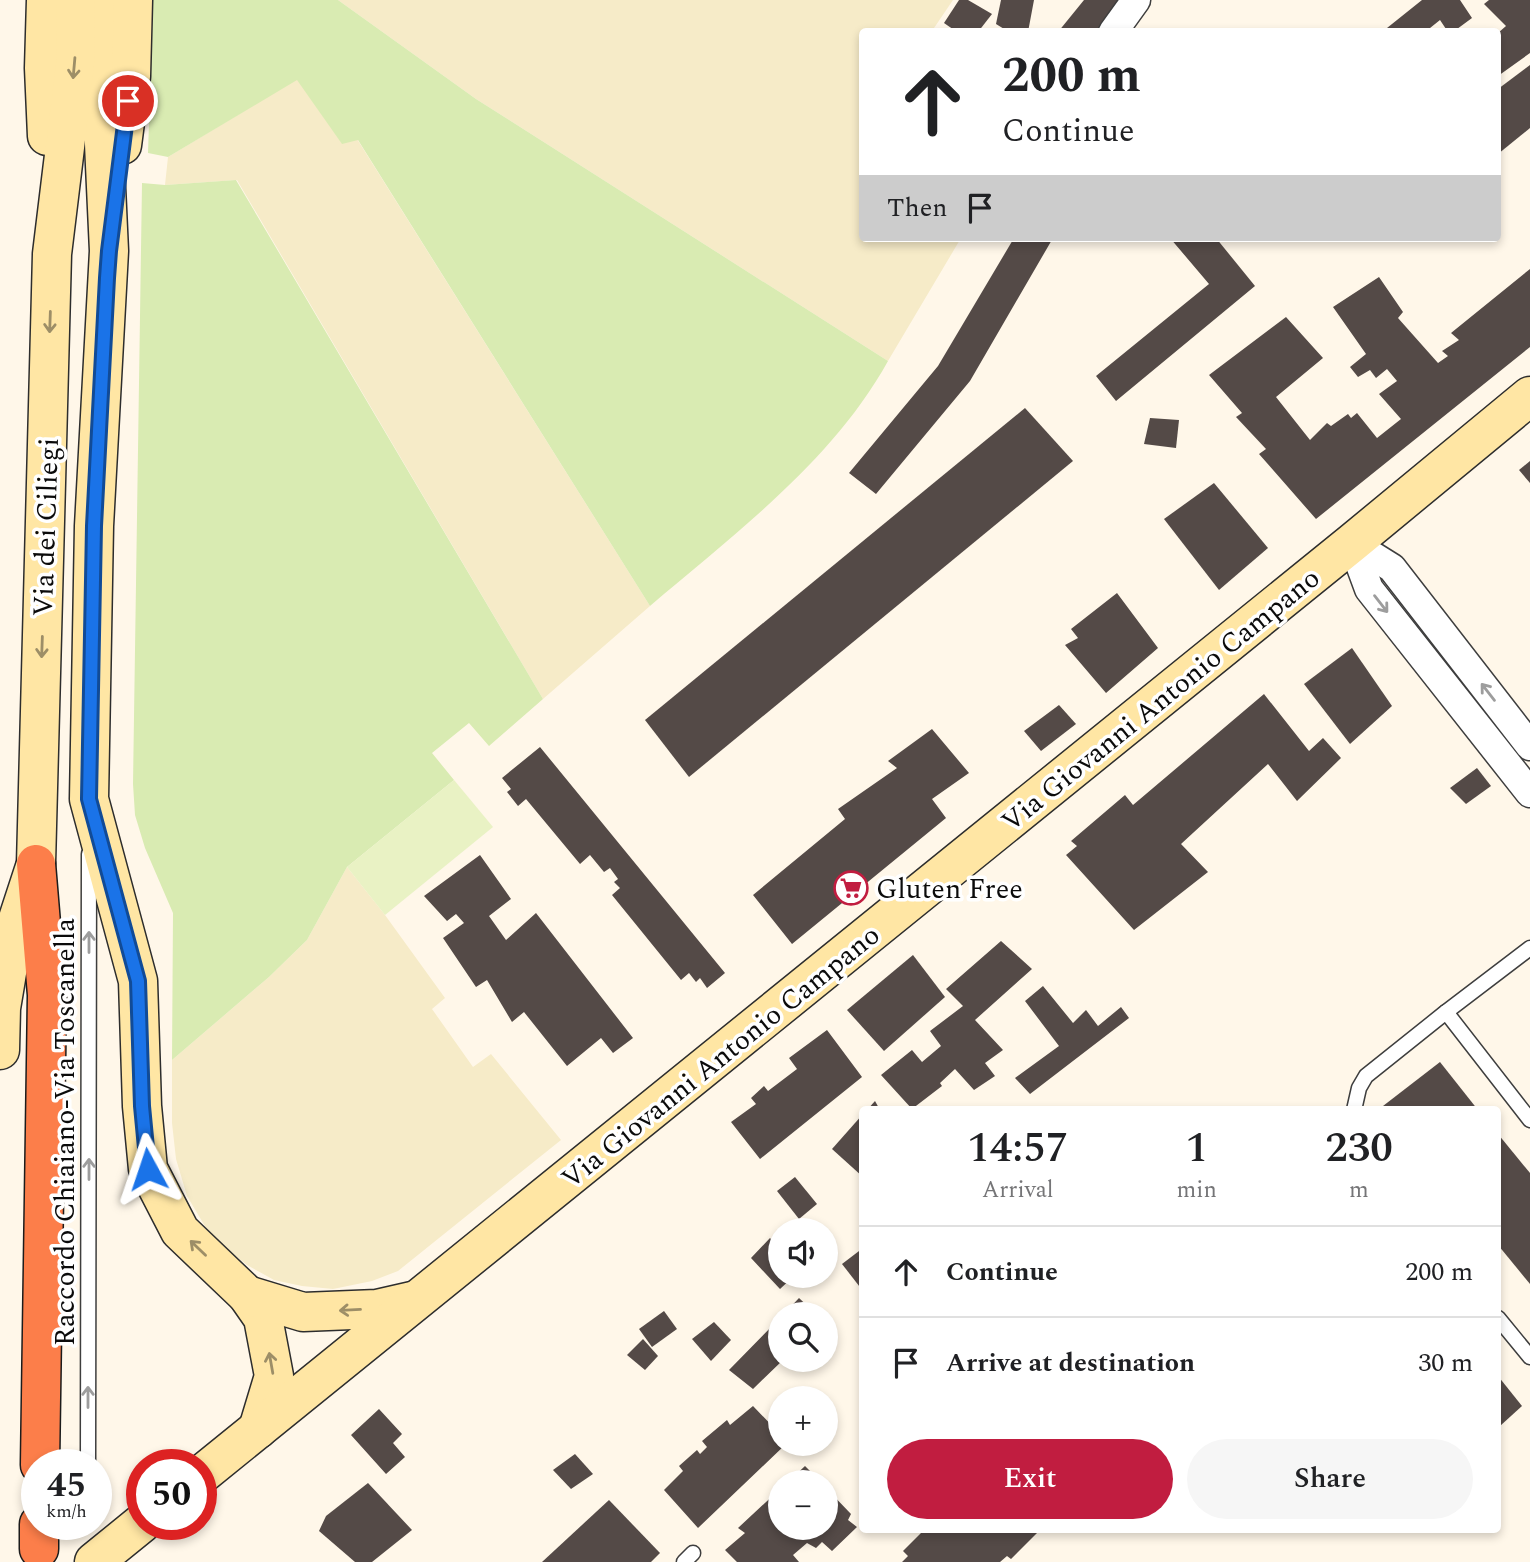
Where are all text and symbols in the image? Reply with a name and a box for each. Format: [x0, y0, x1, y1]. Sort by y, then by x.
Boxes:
text: 200 m [1002, 39, 1141, 114]
one-way arrow [67, 56, 80, 79]
icon: ahead [887, 56, 978, 147]
pin [98, 71, 158, 131]
icon: arrive [109, 82, 147, 120]
text: Continue [1002, 107, 1135, 156]
text: Then [887, 188, 947, 228]
icon: arrive [961, 189, 999, 227]
one-way arrow [44, 310, 57, 333]
street label: Via dei Ciliegi [22, 437, 71, 617]
street label: Via Giovanni Antonio Campano [992, 558, 1330, 843]
one-way arrow [1374, 595, 1389, 613]
one-way arrow [35, 635, 48, 658]
one-way arrow [1481, 684, 1496, 702]
place label: Gluten Free [876, 868, 1023, 911]
supermarket icon: Gluten Free [832, 869, 870, 907]
street label: Via Giovanni Antonio Campano [552, 915, 890, 1200]
street label: Raccordo Chiaiano-Via Toscanella [44, 918, 87, 1346]
one-way arrow [82, 930, 96, 953]
text: 14:57 [967, 1117, 1068, 1180]
text: 1 [1185, 1117, 1208, 1180]
text: 230 [1325, 1117, 1393, 1180]
position arrow [111, 1132, 185, 1206]
one-way arrow [82, 1158, 96, 1181]
text: Arrival [982, 1173, 1054, 1208]
text: min [1177, 1173, 1217, 1208]
text: m [1349, 1173, 1369, 1208]
map controls [768, 1218, 838, 1540]
button: sound [768, 1218, 838, 1288]
one-way arrow [190, 1239, 207, 1256]
text: Continue [946, 1252, 1058, 1292]
text: 200 m [1405, 1252, 1473, 1292]
icon: ahead [887, 1253, 925, 1291]
button: search [768, 1302, 838, 1372]
one-way arrow [339, 1304, 362, 1317]
text: Arrive at destination [946, 1343, 1195, 1383]
text: 30 m [1418, 1343, 1473, 1383]
icon: arrive [887, 1344, 925, 1382]
one-way arrow [264, 1352, 278, 1375]
one-way arrow [82, 1385, 95, 1408]
button: + [768, 1386, 838, 1456]
button: Exit [887, 1439, 1173, 1519]
button: Share [1187, 1439, 1473, 1519]
speed limit sign: 50 [126, 1449, 217, 1540]
text: 45 [47, 1459, 86, 1512]
button: − [768, 1470, 838, 1540]
text: km/h [46, 1498, 87, 1525]

